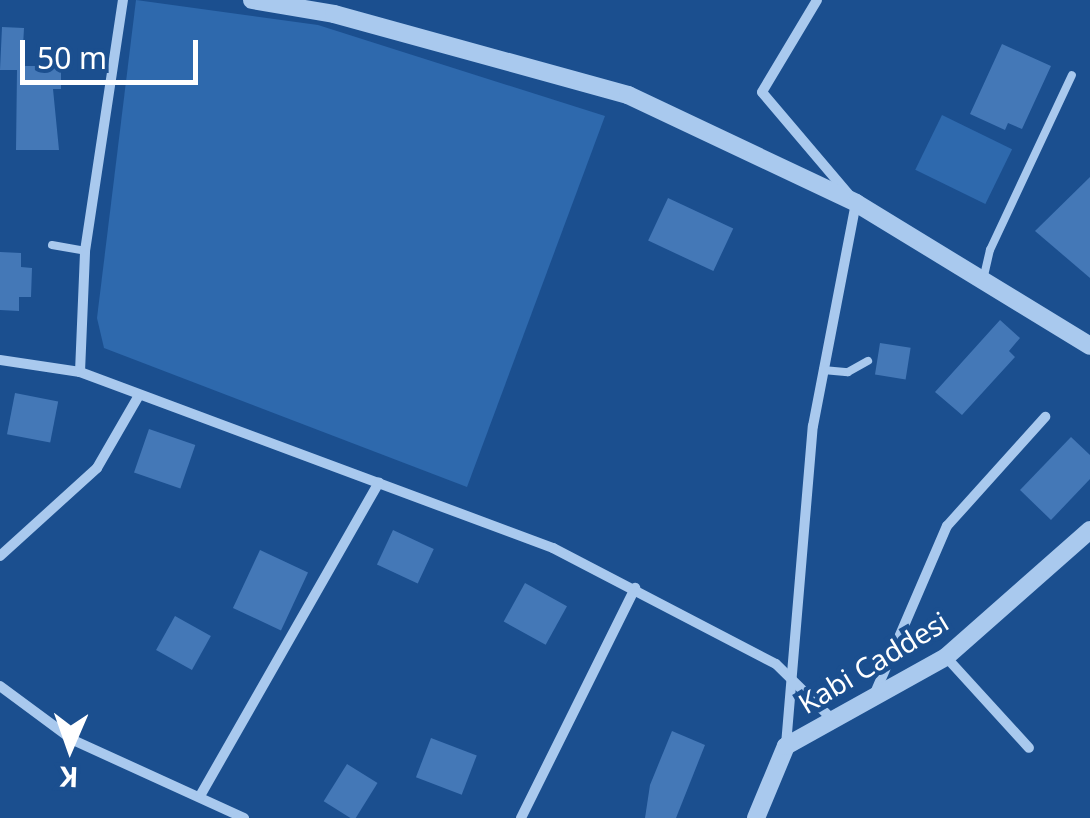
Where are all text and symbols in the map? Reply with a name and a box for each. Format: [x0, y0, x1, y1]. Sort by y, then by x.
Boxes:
scale bar [25, 20, 202, 82]
text: 50 m [37, 37, 107, 78]
street label: Kabi Caddesi [792, 604, 954, 720]
north arrow [20, 698, 120, 798]
text: K [59, 759, 79, 797]

